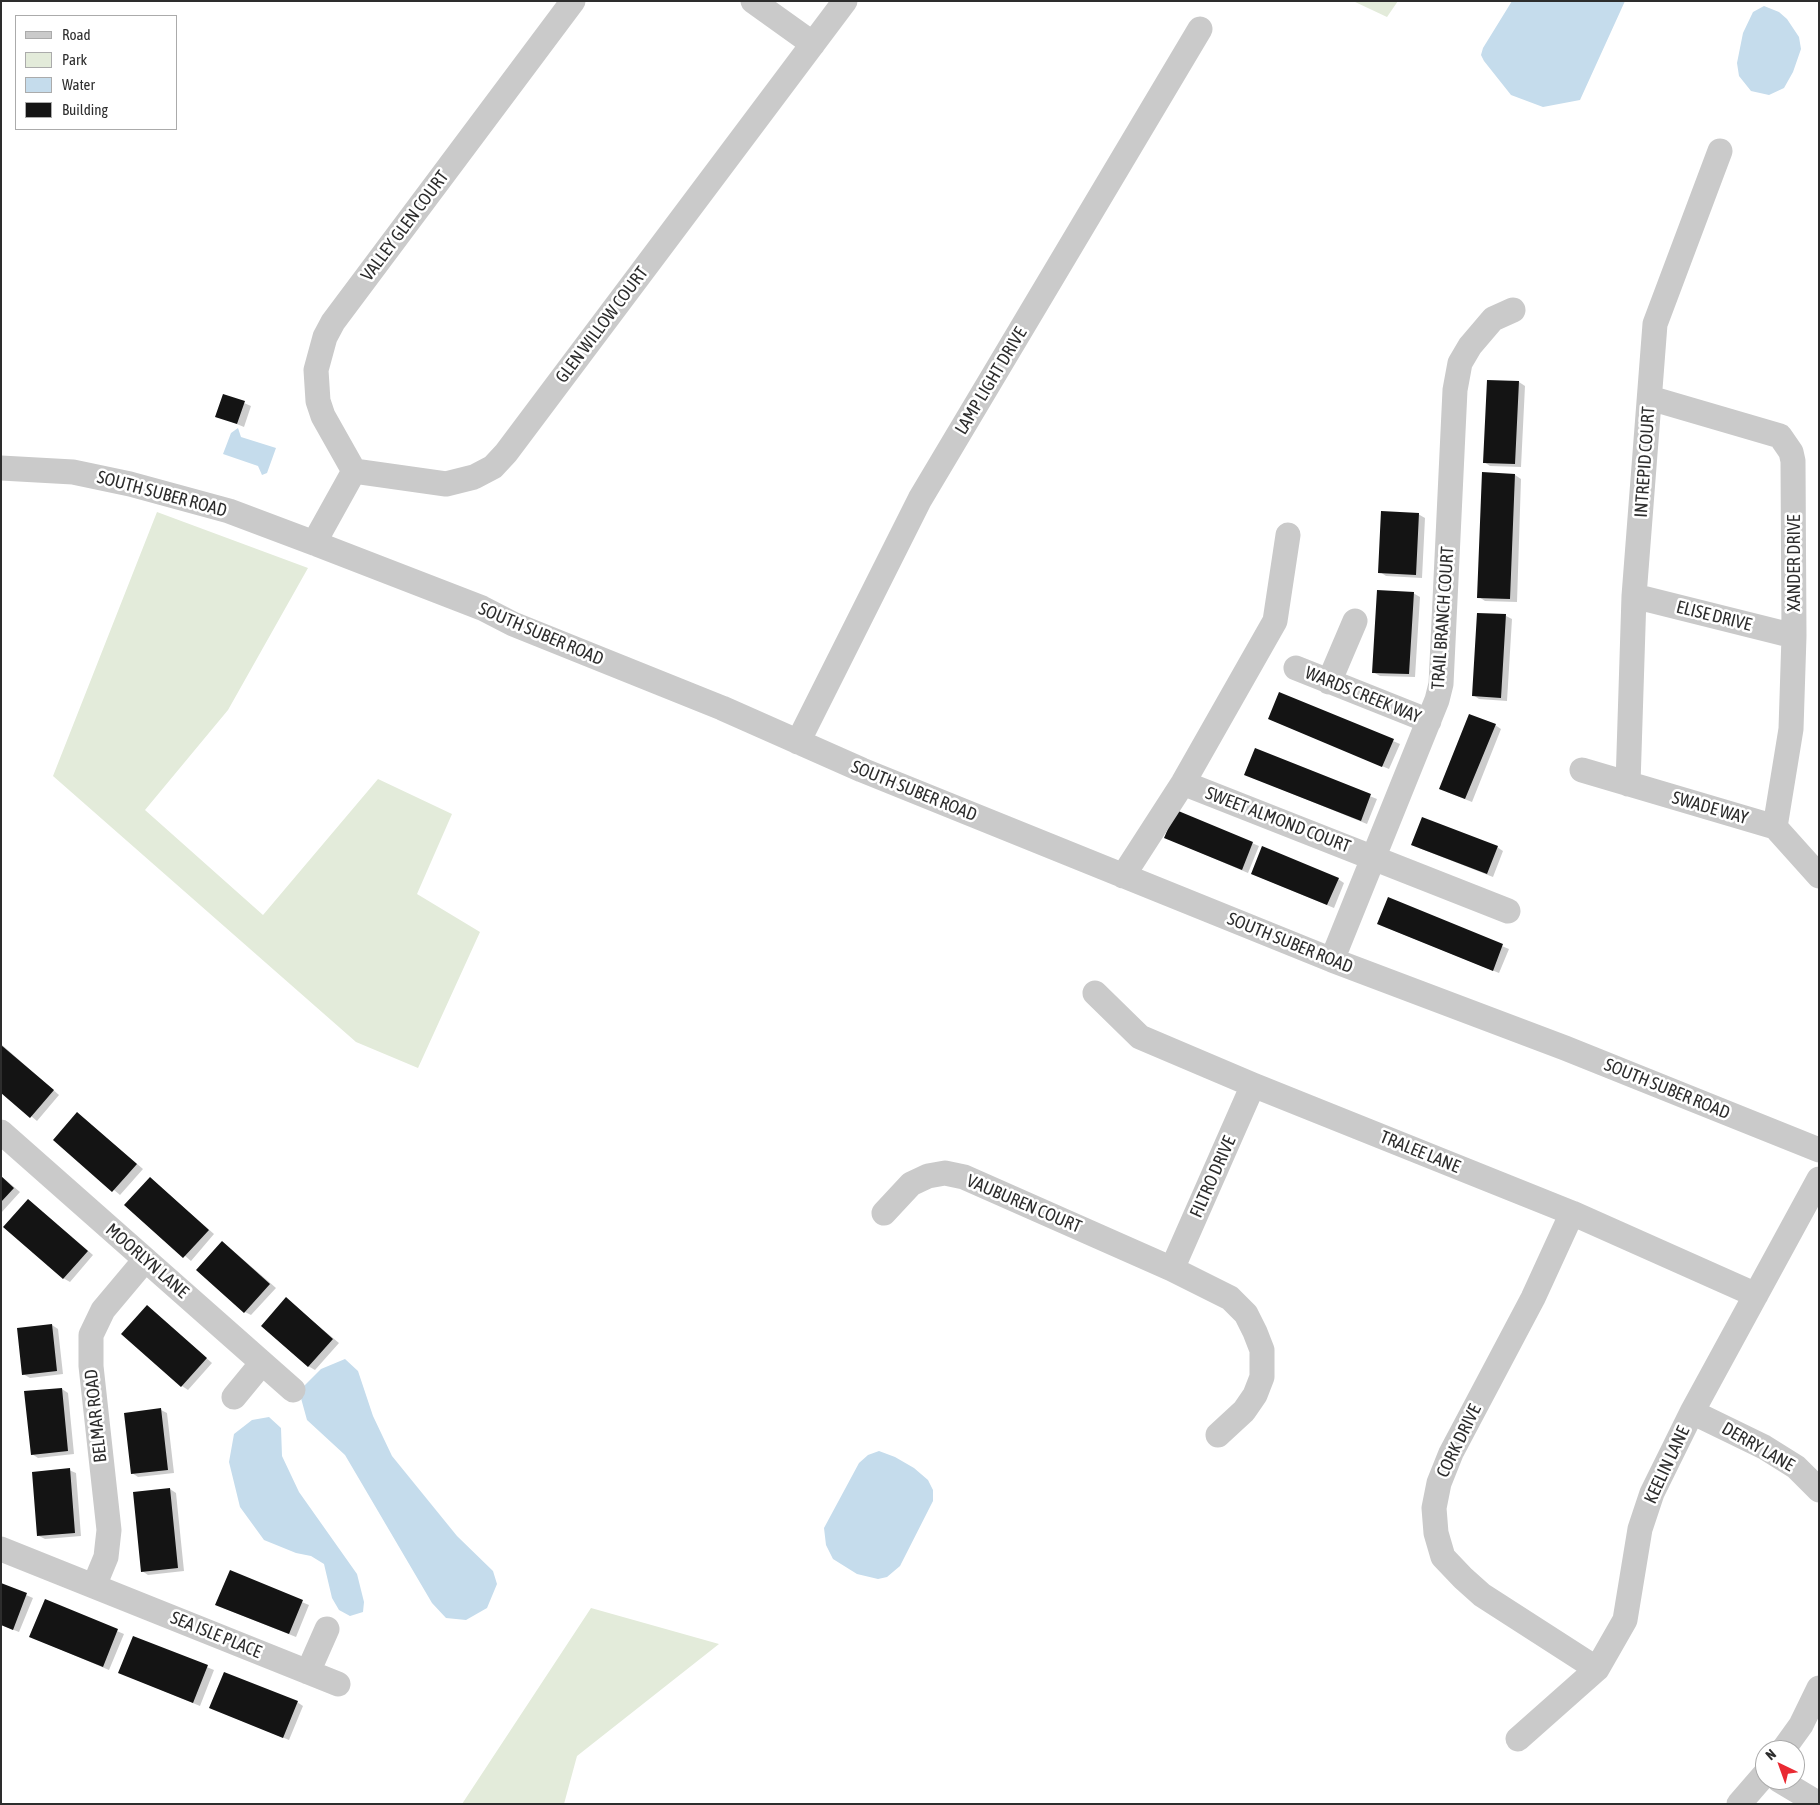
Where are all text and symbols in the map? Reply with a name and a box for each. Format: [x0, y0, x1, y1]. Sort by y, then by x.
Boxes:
legend [15, 15, 178, 130]
text: Road [62, 26, 91, 43]
text: Park [62, 51, 87, 68]
text: Water [62, 76, 95, 93]
text: Building [62, 101, 108, 118]
street label: VALLEY GLEN COURT [357, 167, 453, 285]
street label: GLEN WILLOW COURT [551, 263, 653, 387]
street label: LAMP LIGHT DRIVE [951, 323, 1031, 439]
street label: INTREPID COURT [1630, 406, 1660, 518]
street label: SOUTH SUBER ROAD [95, 466, 229, 522]
street label: XANDER DRIVE [1783, 515, 1805, 611]
street label: TRAIL BRANCH COURT [1427, 546, 1459, 690]
street label: ELISE DRIVE [1674, 596, 1754, 636]
street label: SOUTH SUBER ROAD [475, 598, 607, 670]
street label: WARDS CREEK WAY [1302, 662, 1424, 728]
street label: SOUTH SUBER ROAD [848, 756, 980, 826]
street label: SWEET ALMOND COURT [1202, 782, 1354, 858]
street label: SWADE WAY [1670, 787, 1750, 829]
street label: SOUTH SUBER ROAD [1224, 908, 1356, 978]
street label: SOUTH SUBER ROAD [1601, 1054, 1733, 1124]
street label: TRALEE LANE [1377, 1126, 1463, 1178]
street label: FILTRO DRIVE [1185, 1133, 1241, 1221]
street label: VAUBUREN COURT [963, 1170, 1085, 1238]
street label: MOORLYN LANE [101, 1219, 193, 1303]
street label: BELMAR ROAD [80, 1368, 112, 1464]
street label: CORK DRIVE [1432, 1401, 1486, 1481]
street label: DERRY LANE [1718, 1418, 1798, 1476]
street label: KEELIN LANE [1640, 1423, 1694, 1507]
street label: SEA ISLE PLACE [167, 1607, 265, 1663]
north arrow [1755, 1740, 1805, 1790]
text: N [1762, 1746, 1779, 1763]

